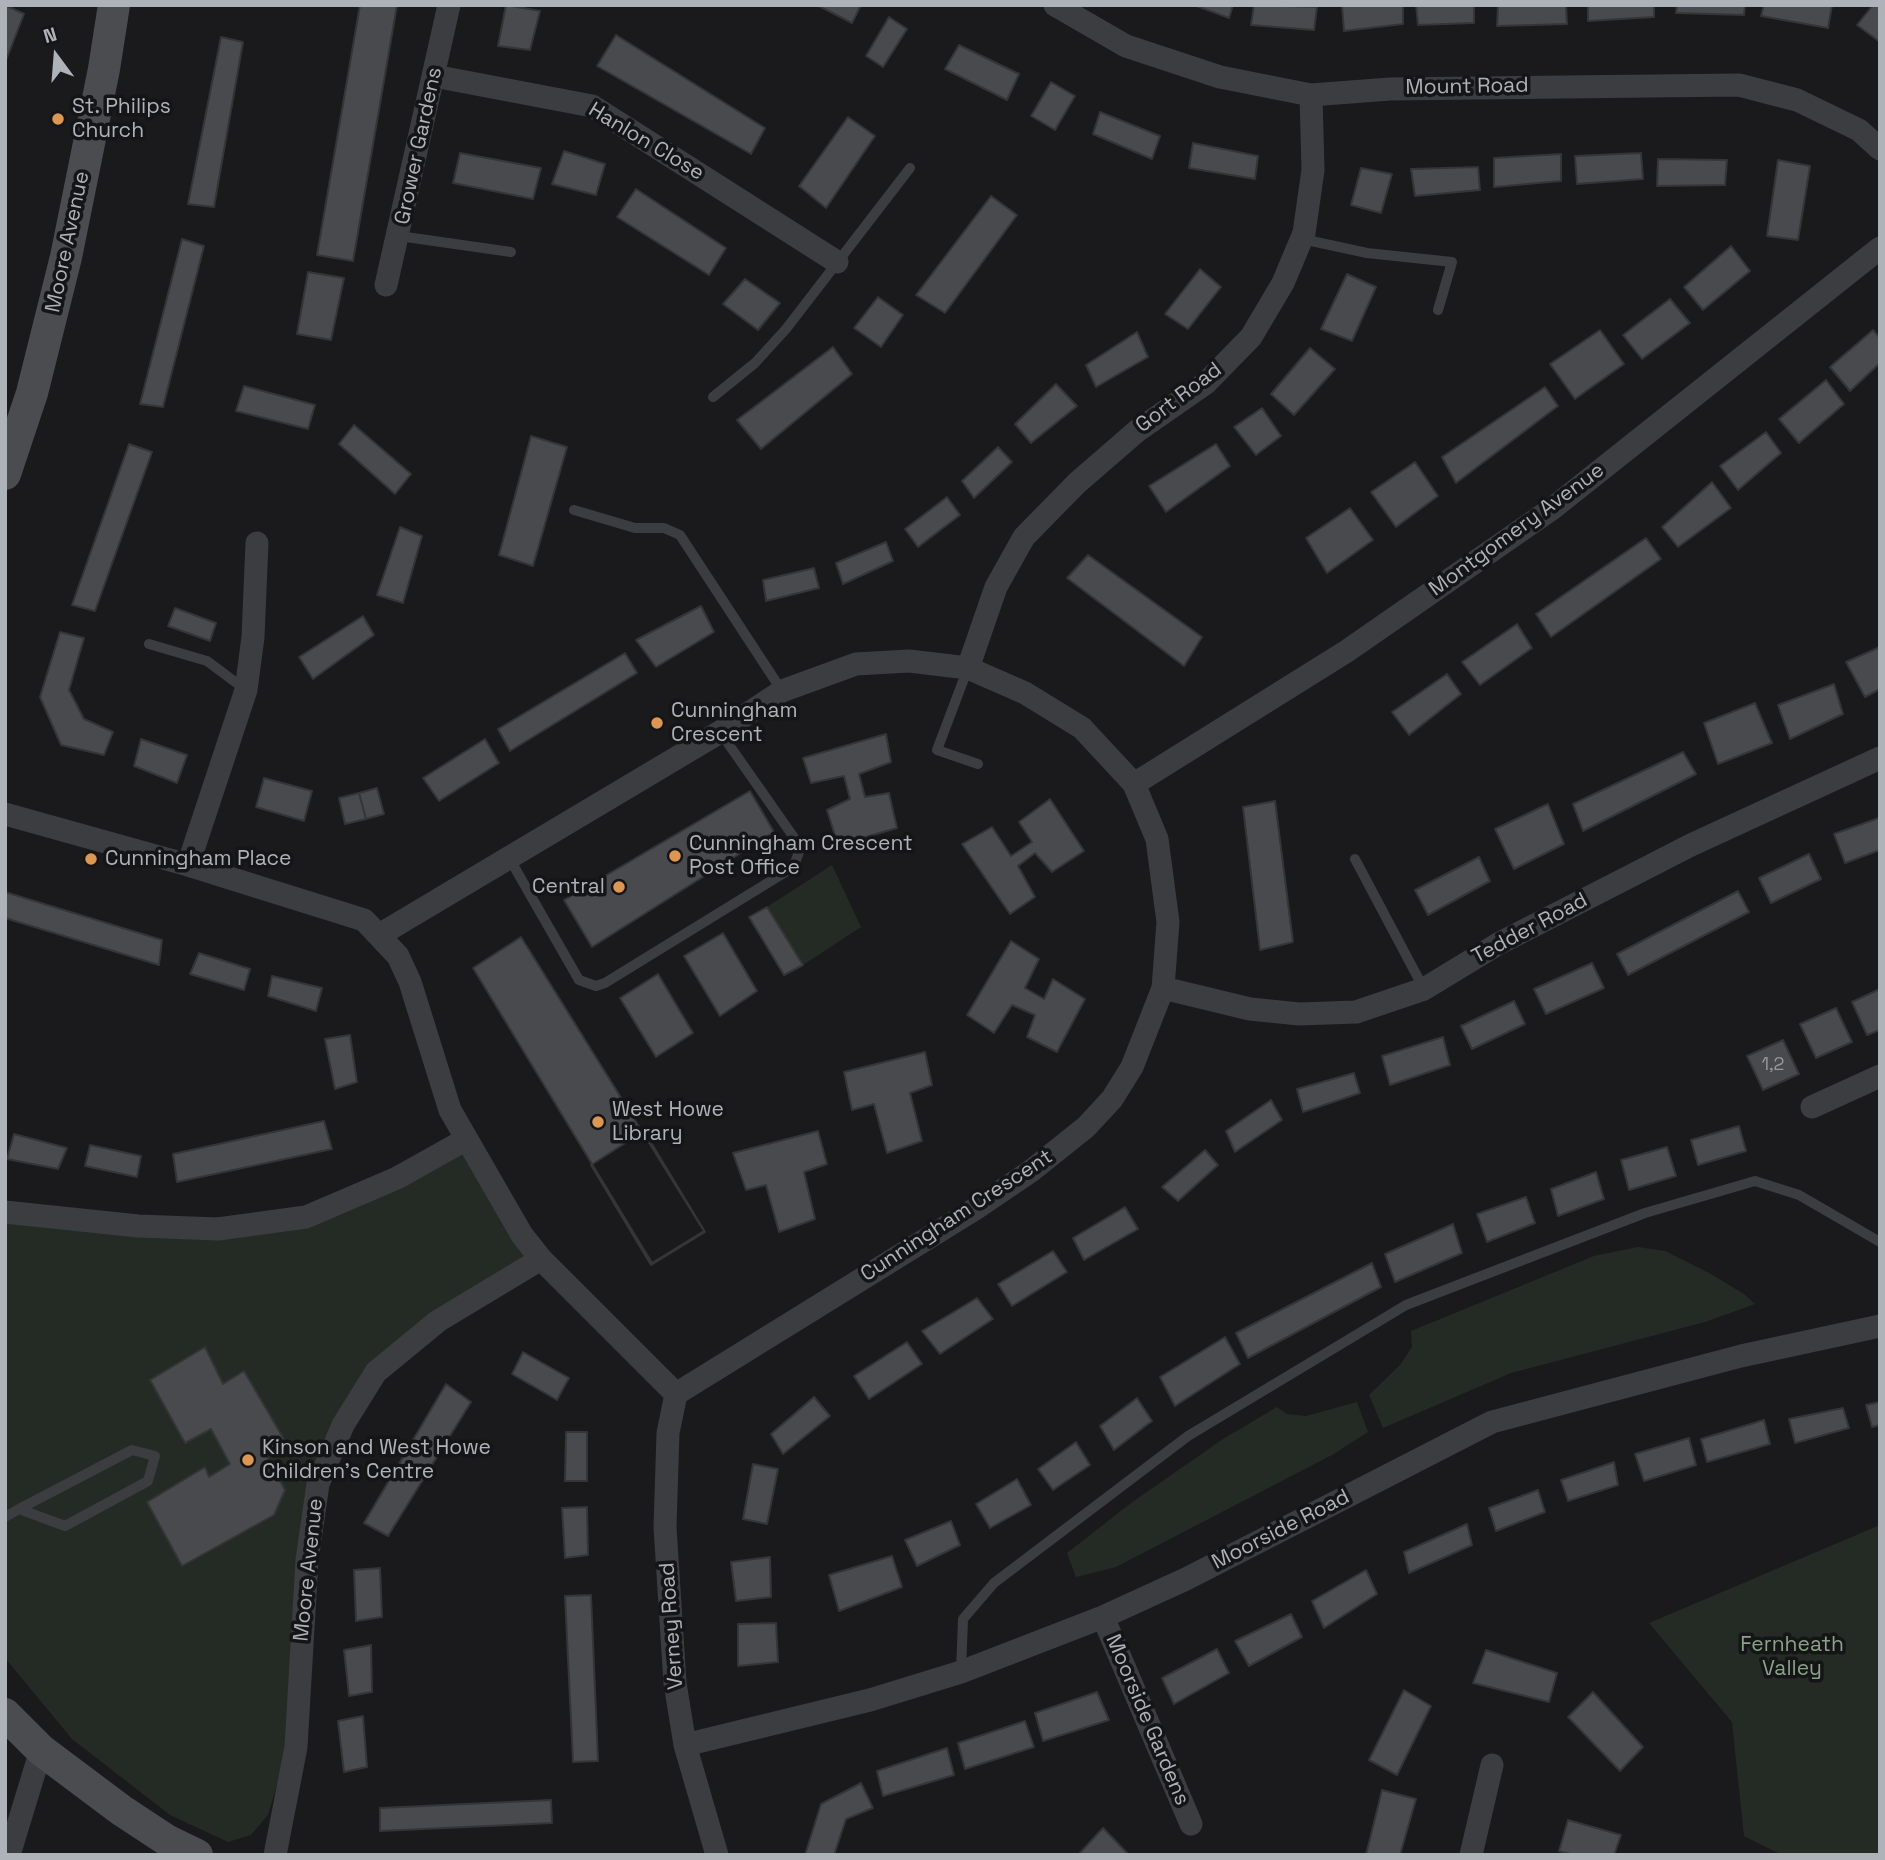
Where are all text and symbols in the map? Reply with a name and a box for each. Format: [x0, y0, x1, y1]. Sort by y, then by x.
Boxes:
north arrow [21, 21, 91, 91]
text: N [41, 22, 60, 49]
street label: Grower Gardens [390, 65, 448, 227]
street label: Mount Road [1405, 73, 1529, 101]
place label: St. Philips Church [72, 94, 171, 144]
street label: Hanlon Close [584, 98, 708, 186]
marker: St. Philips Church [50, 111, 66, 127]
street label: Moore Avenue [41, 169, 95, 315]
street label: Gort Road [1131, 357, 1227, 439]
street label: Montgomery Avenue [1425, 458, 1609, 602]
place label: Cunningham Crescent [671, 698, 798, 748]
marker: Cunningham Crescent [649, 715, 665, 731]
place label: Cunningham Crescent Post Office [689, 831, 913, 881]
place label: Cunningham Place [105, 846, 292, 872]
marker: Cunningham Crescent Post Office [667, 848, 683, 864]
marker: Cunningham Place [83, 851, 99, 867]
place label: Central [532, 874, 605, 900]
marker: Central [611, 879, 627, 895]
street label: Tedder Road [1468, 888, 1592, 970]
house number: 1,2 [1762, 1054, 1784, 1076]
place label: West Howe Library [612, 1097, 724, 1147]
marker: West Howe Library [590, 1114, 606, 1130]
street label: Cunningham Crescent [856, 1145, 1058, 1287]
place label: Kinson and West Howe Children's Centre [262, 1435, 491, 1485]
marker: Kinson and West Howe Children's Centre [240, 1452, 256, 1468]
street label: Moorside Road [1208, 1485, 1354, 1575]
street label: Moore Avenue [289, 1497, 329, 1643]
street label: Verney Road [655, 1561, 689, 1691]
street label: Moorside Gardens [1100, 1631, 1194, 1809]
park label: Fernheath Valley [1740, 1632, 1844, 1682]

